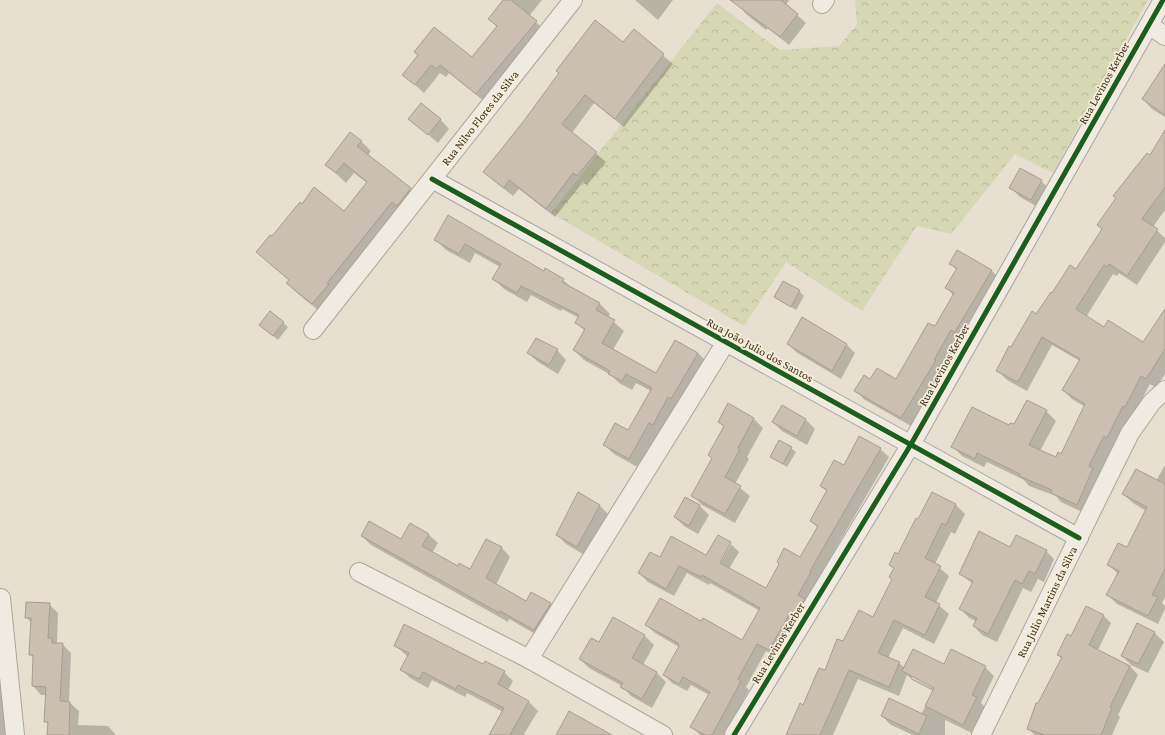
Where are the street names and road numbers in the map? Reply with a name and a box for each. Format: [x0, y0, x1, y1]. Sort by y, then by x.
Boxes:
street label: Rua Levinos Kerber [1076, 39, 1133, 127]
street label: Rua Nilvo Flores da Silva [439, 67, 522, 168]
street label: Rua João Julio dos Santos [704, 315, 816, 385]
street label: Rua Levinos Kerber [916, 321, 973, 409]
street label: Rua Julio Martins da Silva [1014, 543, 1080, 660]
street label: Rua Levinos Kerber [748, 599, 808, 686]

